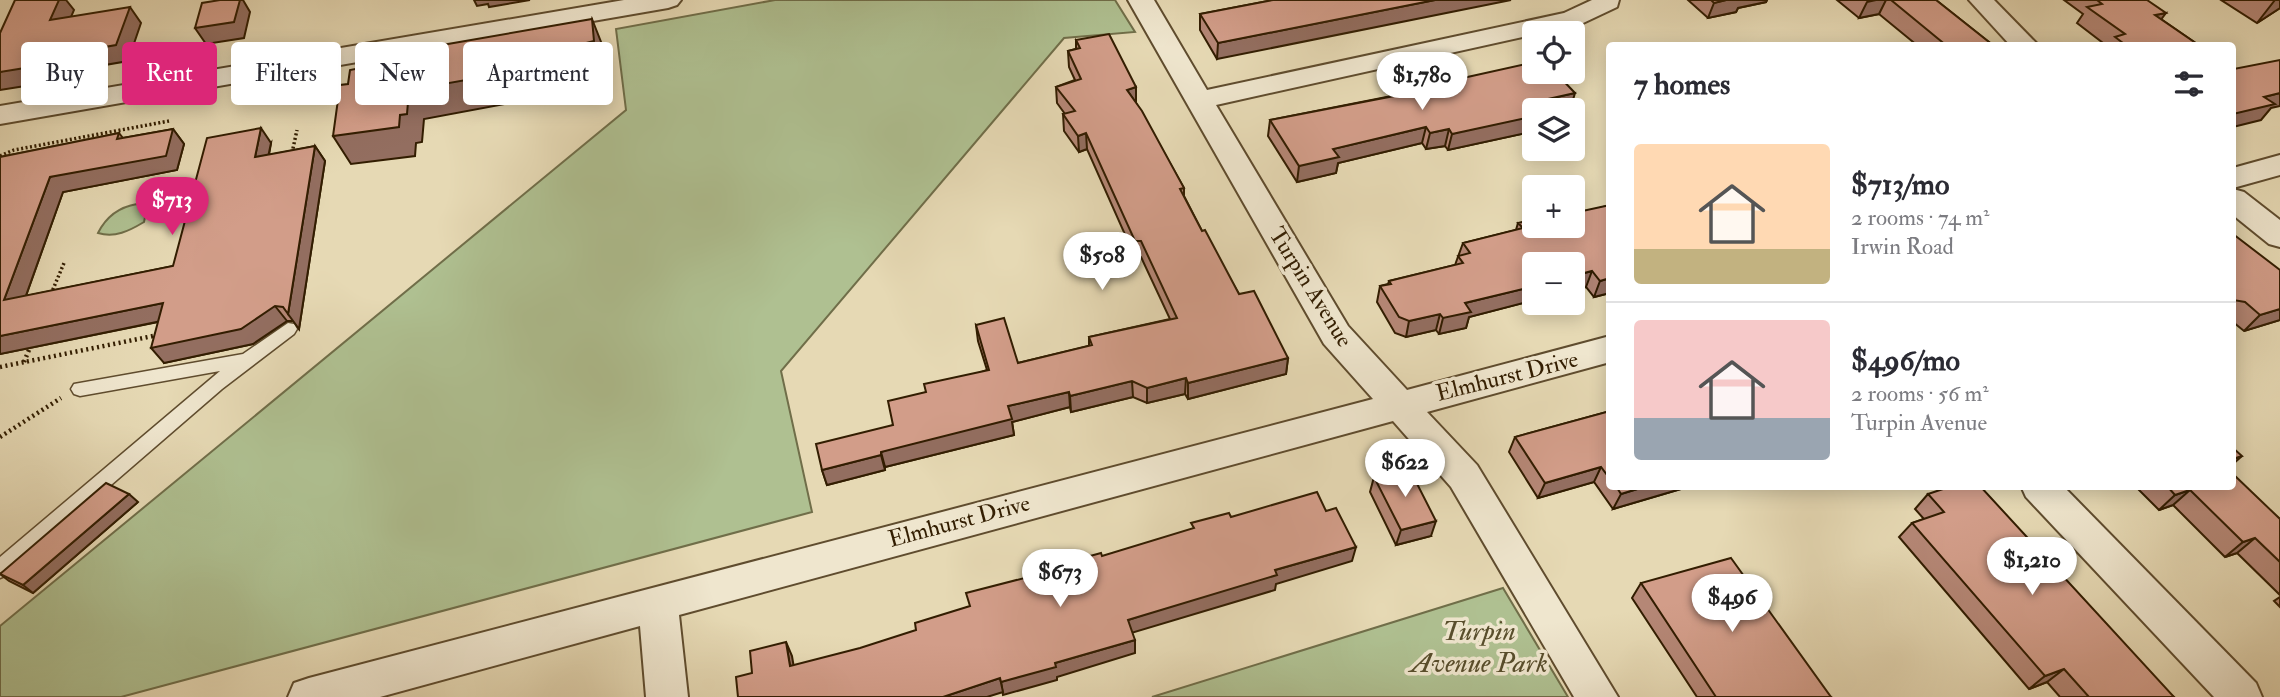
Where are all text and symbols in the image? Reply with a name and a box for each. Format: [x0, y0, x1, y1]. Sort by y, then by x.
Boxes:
map controls [1522, 21, 1585, 315]
button: locate [1522, 21, 1585, 84]
chip: Buy [21, 42, 108, 105]
chip: Rent [122, 42, 217, 105]
chip: Filters [231, 42, 341, 105]
chip: New [355, 42, 449, 105]
chip: Apartment [463, 42, 613, 105]
pin: $1,780 [1365, 52, 1479, 112]
text: $1,780 [1393, 60, 1451, 89]
icon: filters [2170, 65, 2208, 103]
text: 7 homes [1634, 66, 1730, 103]
button: layers [1522, 98, 1585, 161]
text: $713/mo [1851, 166, 1949, 203]
icon: home [1690, 172, 1774, 256]
button: + [1522, 175, 1585, 238]
pin: $713 [131, 177, 213, 237]
text: $713 [152, 185, 192, 214]
text: 2 rooms · 74 m² [1851, 203, 1990, 232]
street label: Turpin Avenue [1262, 222, 1360, 353]
pin: $508 [1061, 232, 1143, 292]
text: Irwin Road [1851, 232, 1954, 261]
text: $508 [1079, 240, 1125, 269]
button: − [1522, 252, 1585, 315]
text: $496/mo [1851, 342, 1960, 379]
street label: Elmhurst Drive [1433, 344, 1581, 408]
icon: home [1690, 348, 1774, 432]
text: 2 rooms · 56 m² [1851, 379, 1989, 408]
text: Turpin Avenue [1851, 408, 1987, 437]
pin: $622 [1364, 440, 1446, 499]
text: $622 [1381, 447, 1429, 476]
street label: Elmhurst Drive [885, 488, 1033, 554]
pin: $1,210 [1975, 538, 2089, 597]
text: $1,210 [2003, 545, 2061, 574]
pin: $673 [1019, 550, 1101, 609]
text: $673 [1038, 557, 1082, 586]
pin: $496 [1691, 574, 1773, 634]
text: $496 [1708, 582, 1756, 611]
park label: Turpin Avenue Park [1407, 614, 1548, 681]

